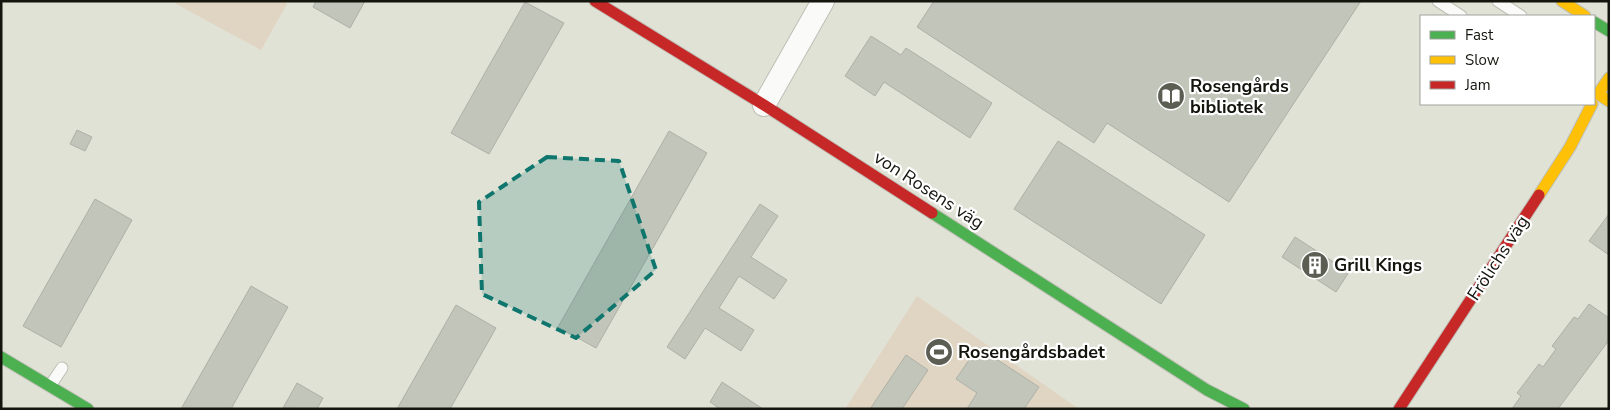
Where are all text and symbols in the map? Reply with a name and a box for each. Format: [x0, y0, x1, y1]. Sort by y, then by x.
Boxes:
legend [1420, 15, 1595, 105]
text: Fast [1465, 25, 1494, 45]
text: Slow [1465, 50, 1500, 70]
place label: Rosengårds bibliotek [1190, 74, 1289, 119]
text: Jam [1464, 75, 1491, 95]
library icon: Rosengårds bibliotek [1156, 81, 1186, 111]
street label: von Rosens väg [869, 145, 989, 235]
street label: Frölichs väg [1462, 211, 1534, 305]
building icon: Grill Kings [1300, 250, 1330, 280]
place label: Grill Kings [1334, 253, 1422, 277]
sports icon: Rosengårdsbadet [924, 337, 954, 367]
place label: Rosengårdsbadet [958, 340, 1105, 364]

